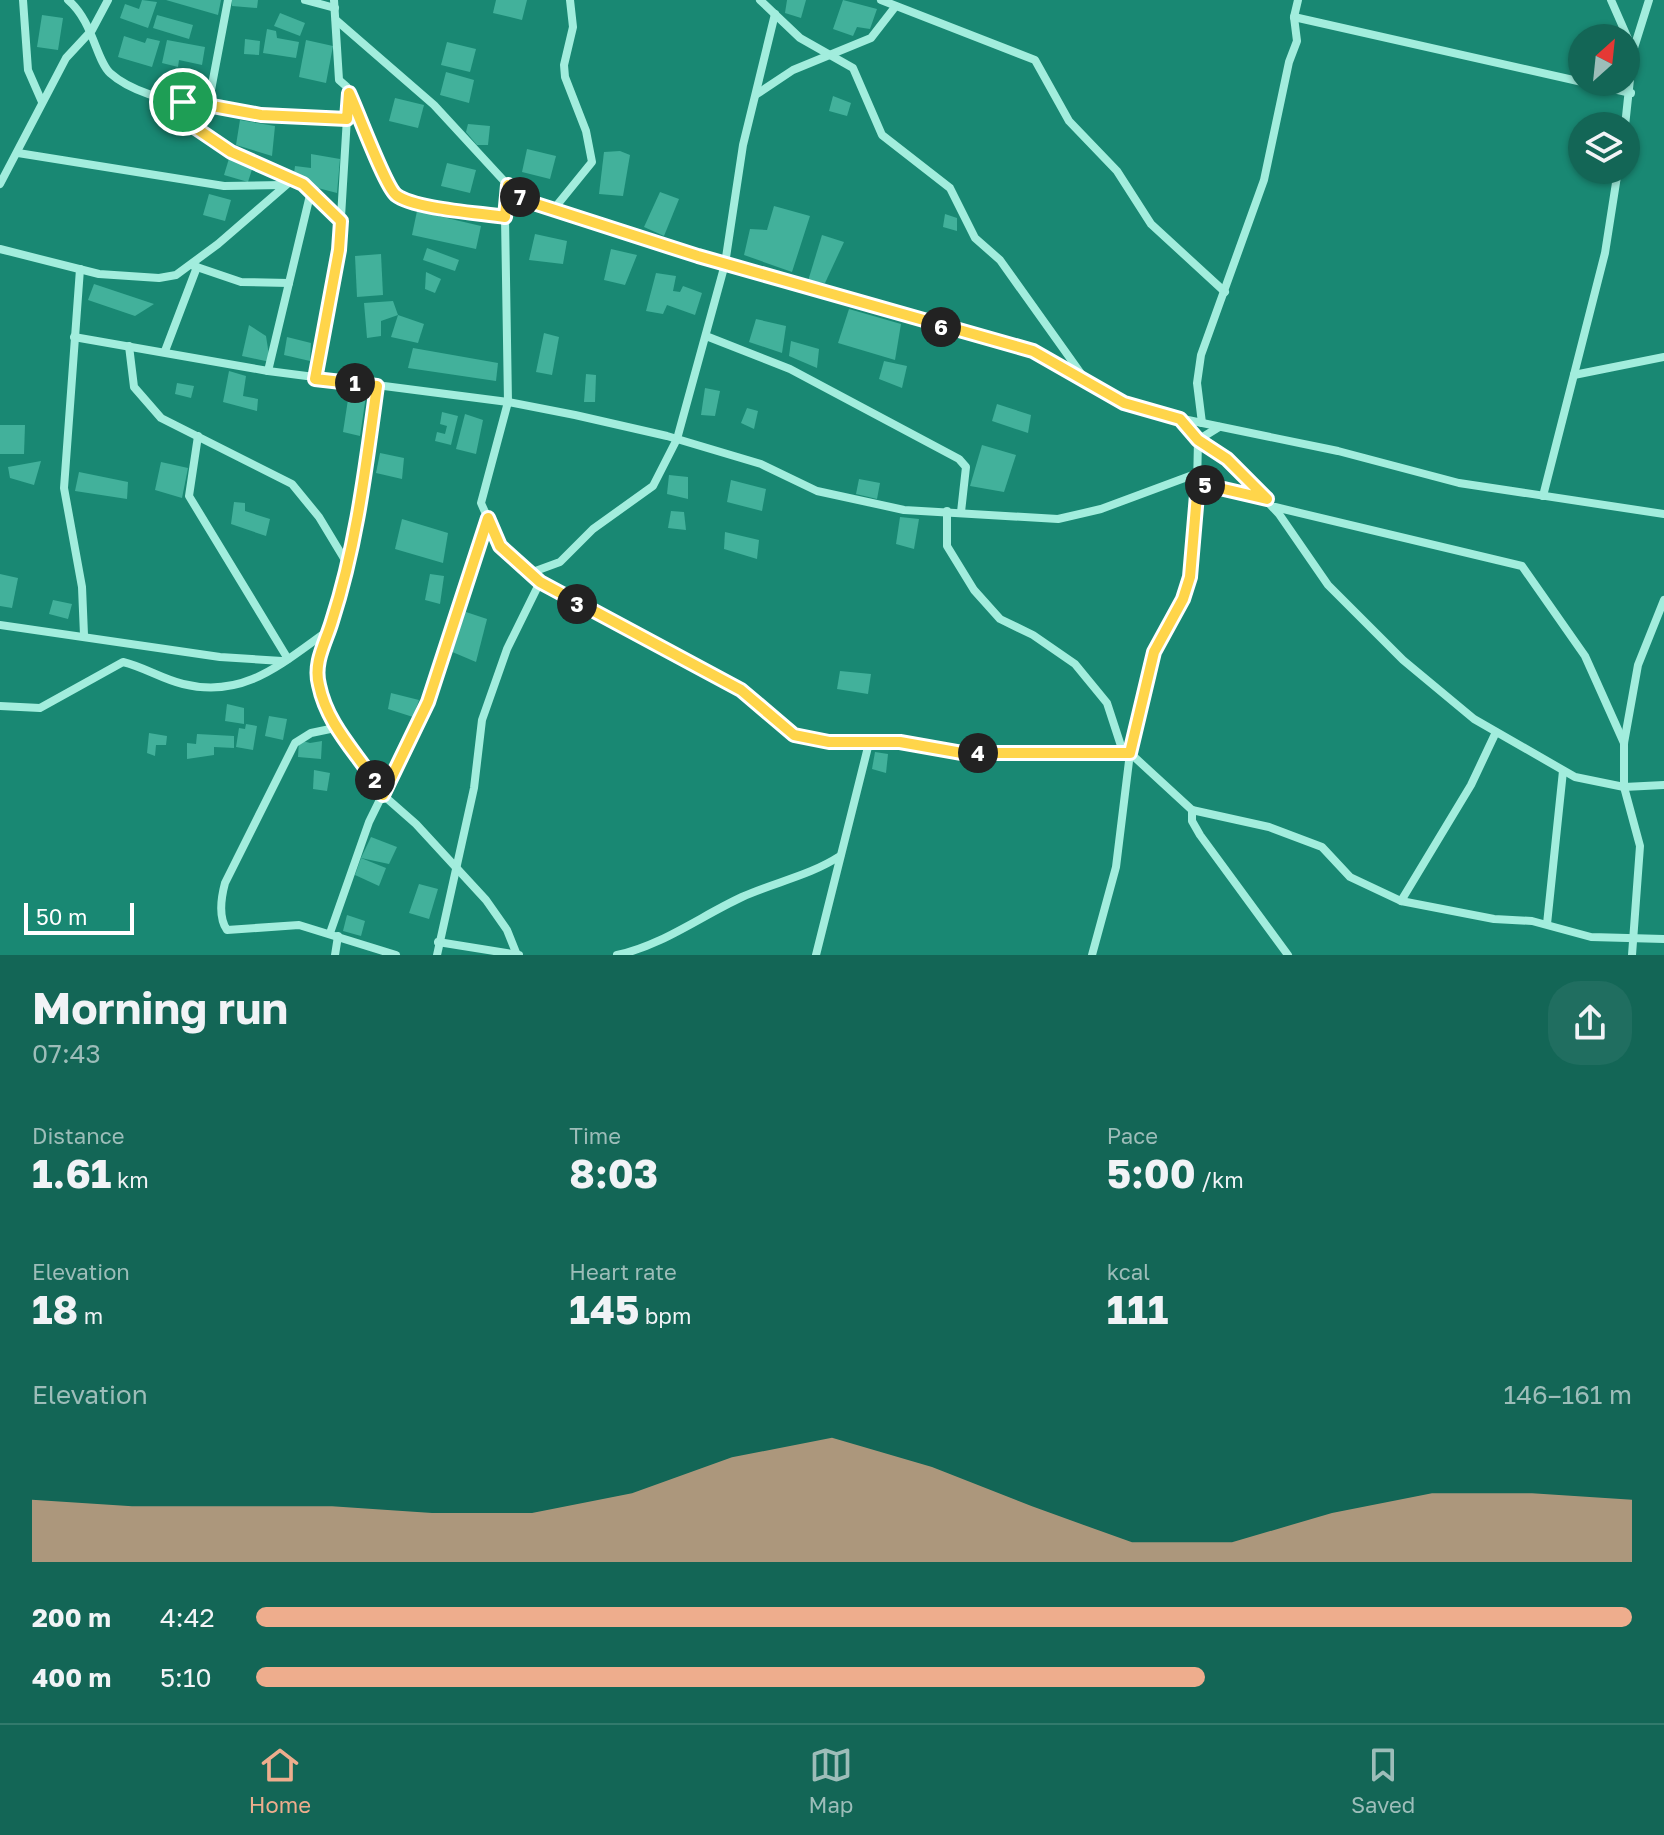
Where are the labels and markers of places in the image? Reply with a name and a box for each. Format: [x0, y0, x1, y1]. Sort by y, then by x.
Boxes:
pin [149, 68, 217, 136]
pin: 7 [500, 177, 540, 217]
pin: 6 [921, 307, 961, 347]
pin: 1 [335, 363, 375, 403]
pin: 5 [1185, 465, 1225, 505]
pin: 3 [557, 584, 597, 624]
pin: 4 [958, 733, 998, 773]
pin: 2 [355, 760, 395, 800]

